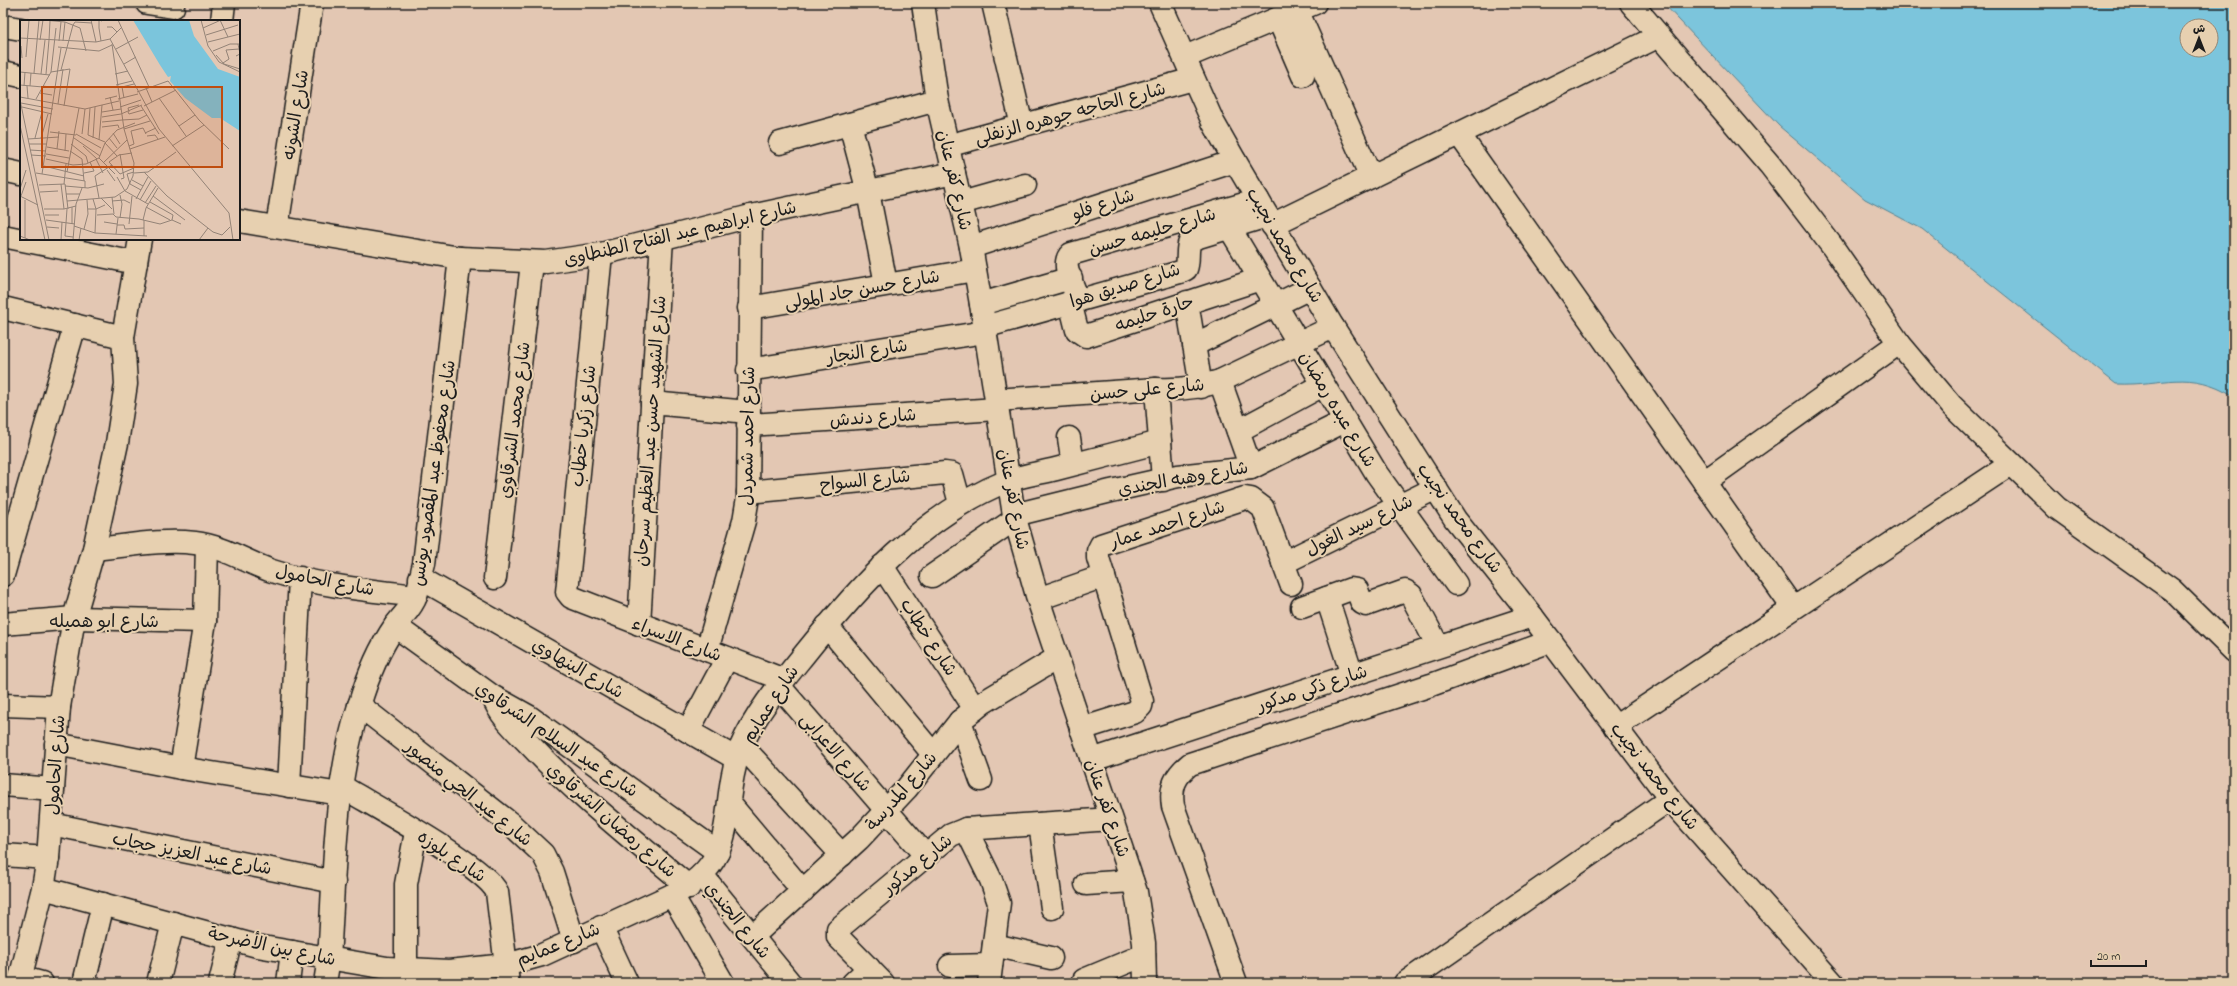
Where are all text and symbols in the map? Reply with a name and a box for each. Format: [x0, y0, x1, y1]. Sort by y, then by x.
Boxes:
north arrow [2179, 18, 2219, 58]
inset map [20, 20, 240, 240]
text: ش [2193, 21, 2205, 37]
street label: شارع الشونه [277, 68, 317, 162]
street label: شارع الحاجه جوهره الزنفلى [972, 77, 1169, 153]
street label: شارع كفر عنان [929, 127, 977, 233]
street label: شارع محمد نجيب [1238, 183, 1328, 309]
street label: شارع فلو [1068, 184, 1138, 229]
street label: شارع ابراهيم عبد الفتاح الطنطاوى [561, 195, 799, 274]
street label: شارع حليمه حسن [1086, 202, 1219, 264]
street label: شارع صديق هوا [1067, 258, 1184, 316]
street label: شارع حسن جاد المولى [783, 265, 942, 317]
street label: حارة حليمه [1111, 290, 1198, 340]
street label: شارع الشهيد حسن عبد العظيم سرحان [630, 295, 674, 568]
street label: شارع النجار [823, 334, 910, 373]
street label: شارع محمد الشرقاوي [493, 340, 539, 500]
street label: شارع عبده رمضان [1291, 347, 1381, 473]
street label: شارع محفوظ عبد المقصود يونس [406, 358, 464, 588]
street label: شارع زكريا خطاب [566, 364, 604, 489]
street label: شارع احمد شمردل [735, 366, 763, 506]
street label: شارع على حسن [1089, 373, 1206, 409]
street label: شارع دندش [829, 403, 917, 435]
street label: شارع كفر عنان [989, 446, 1035, 552]
street label: شارع وهبه الجندي [1116, 456, 1251, 504]
street label: شارع محمد نجيب [1409, 459, 1507, 580]
street label: شارع السواح [819, 464, 912, 500]
street label: شارع سيد الغول [1302, 490, 1418, 564]
street label: شارع احمد عمار [1106, 495, 1229, 557]
street label: شارع الحامول [273, 560, 376, 604]
street label: شارع خطاب [892, 594, 962, 682]
street label: شارع ابو هميله [49, 610, 159, 636]
street label: شارع الاسراء [628, 612, 725, 670]
street label: شارع البنهاوي [526, 633, 628, 707]
street label: شارع ذكى مدكور [1252, 660, 1371, 721]
street label: شارع عمايم [737, 661, 807, 749]
street label: شارع عبد السلام الشرقاوي [469, 676, 643, 805]
street label: شارع الاعرابى [793, 708, 876, 799]
street label: شارع الحامول [41, 714, 73, 816]
street label: شارع محمد نجيب [1603, 718, 1704, 837]
street label: شارع عبد الحي منصور [396, 734, 537, 855]
street label: شارع المدرسة [860, 747, 945, 838]
street label: شارع كفر عنان [1077, 756, 1135, 861]
street label: شارع رمضان الشرقاوي [540, 758, 681, 885]
street label: شارع بلوزه [411, 825, 491, 890]
street label: شارع عبد العزيز حجاب [110, 827, 274, 883]
street label: شارع مدكور [876, 829, 959, 903]
street label: شارع الجندي [697, 877, 776, 966]
street label: شارع عمايم [513, 917, 605, 974]
street label: شارع بين الأضرحة [205, 921, 338, 974]
scale bar [2091, 942, 2146, 968]
text: 20 m [2097, 948, 2120, 966]

